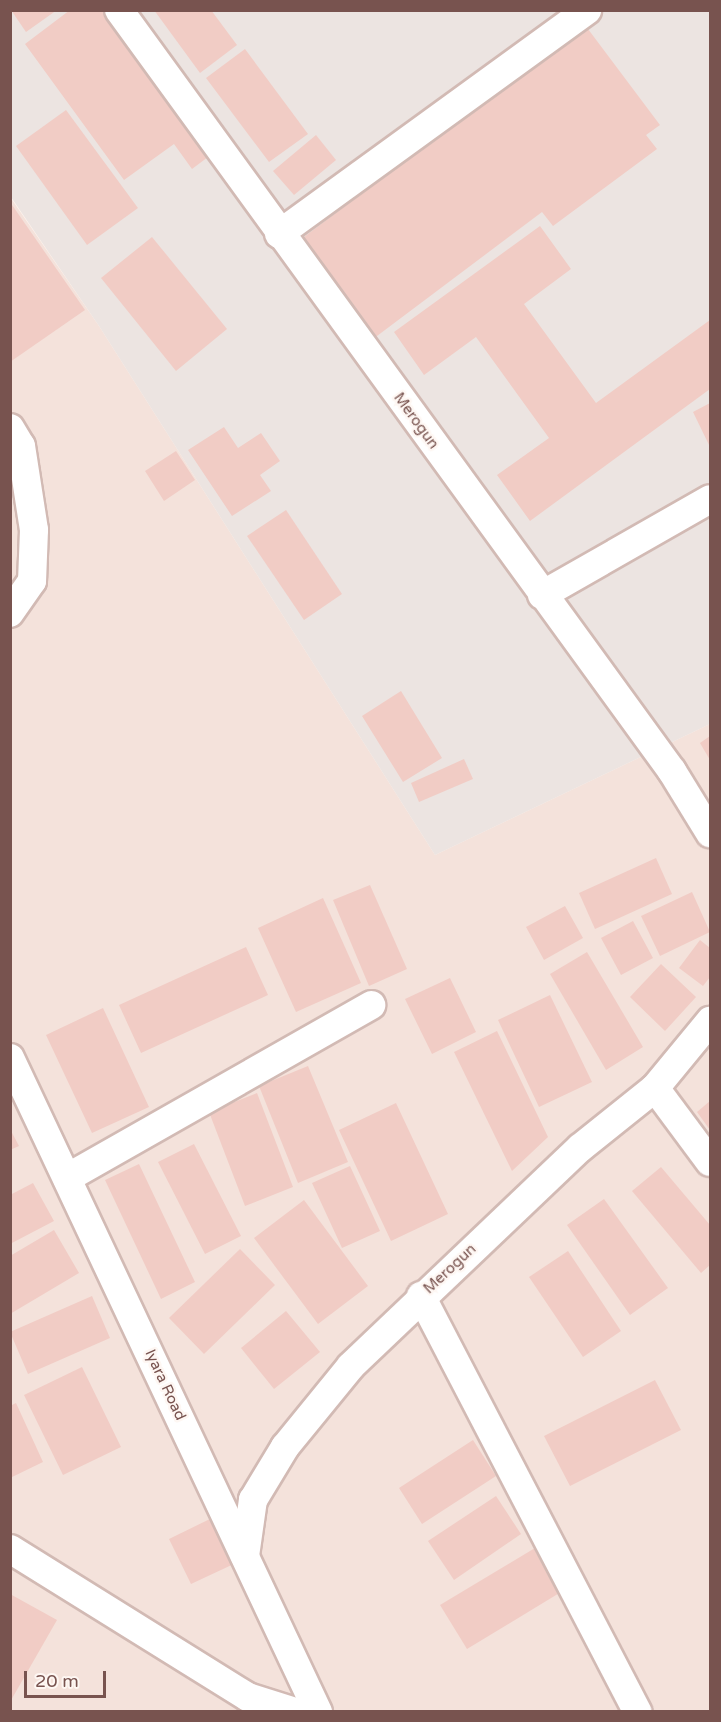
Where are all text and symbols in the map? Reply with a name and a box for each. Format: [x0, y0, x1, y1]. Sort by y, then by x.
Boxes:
street label: Merogun [390, 389, 442, 453]
street label: Merogun [420, 1240, 480, 1298]
street label: Iyara Road [141, 1347, 189, 1423]
scale bar [27, 1659, 110, 1697]
text: 20 m [35, 1670, 79, 1692]

